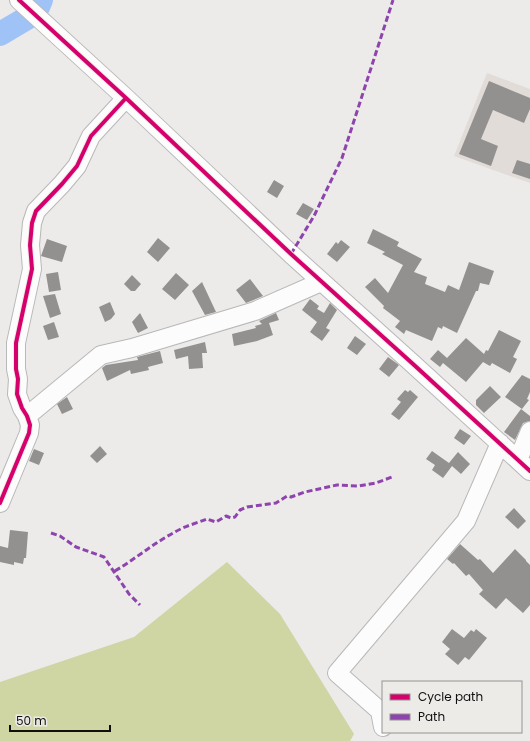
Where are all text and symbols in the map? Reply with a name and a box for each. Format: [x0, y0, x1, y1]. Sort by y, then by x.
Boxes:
legend [382, 681, 522, 733]
text: Cycle path [418, 688, 483, 705]
scale bar [10, 707, 110, 733]
text: Path [418, 708, 445, 725]
text: 50 m [16, 712, 47, 729]

